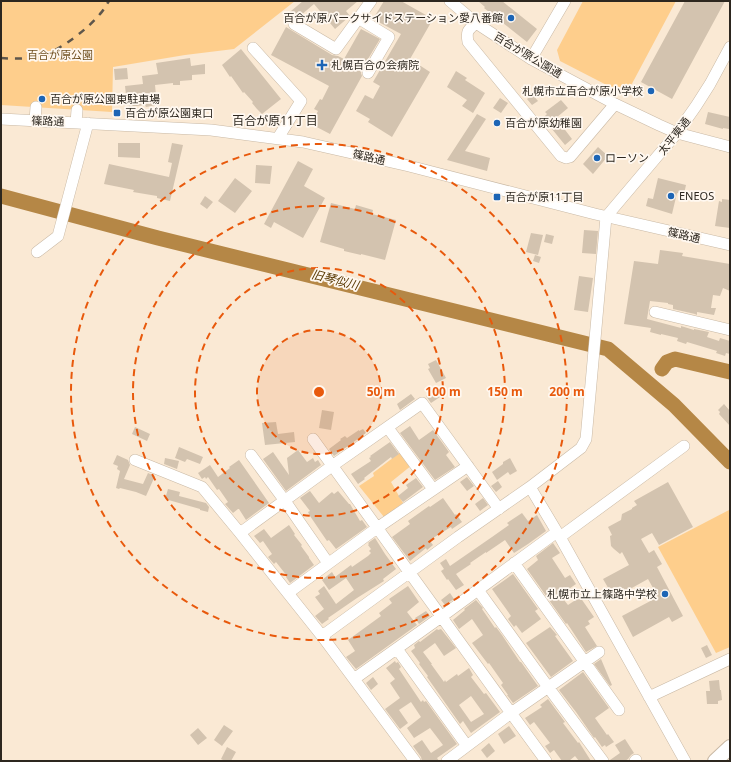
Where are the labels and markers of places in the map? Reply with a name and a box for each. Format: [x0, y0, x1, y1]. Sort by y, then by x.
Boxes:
place label: 百合が原パークサイドステーション愛八番館 [283, 10, 503, 25]
marker: 百合が原パークサイドステーション愛八番館 [506, 13, 516, 23]
place label: 札幌百合の会病院 [331, 57, 419, 72]
marker: 札幌百合の会病院 [316, 59, 328, 71]
place label: 札幌市立百合が原小学校 [522, 83, 643, 98]
marker: 札幌市立百合が原小学校 [646, 86, 656, 96]
place label: 百合が原公園東駐車場 [50, 91, 160, 106]
marker: 百合が原公園東駐車場 [37, 94, 47, 104]
place label: 百合が原公園東口 [125, 105, 213, 120]
marker: 百合が原公園東口 [112, 108, 122, 118]
place label: 百合が原幼稚園 [505, 115, 582, 130]
marker: 百合が原幼稚園 [492, 118, 502, 128]
place label: ローソン [605, 150, 649, 165]
marker: ローソン [592, 153, 602, 163]
place label: ENEOS [679, 188, 714, 203]
place label: 百合が原11丁目 [505, 189, 584, 204]
marker: ENEOS [666, 191, 676, 201]
marker: 百合が原11丁目 [492, 192, 502, 202]
centre of rings [312, 385, 326, 399]
place label: 札幌市立上篠路中学校 [547, 586, 657, 601]
marker: 札幌市立上篠路中学校 [660, 589, 670, 599]

